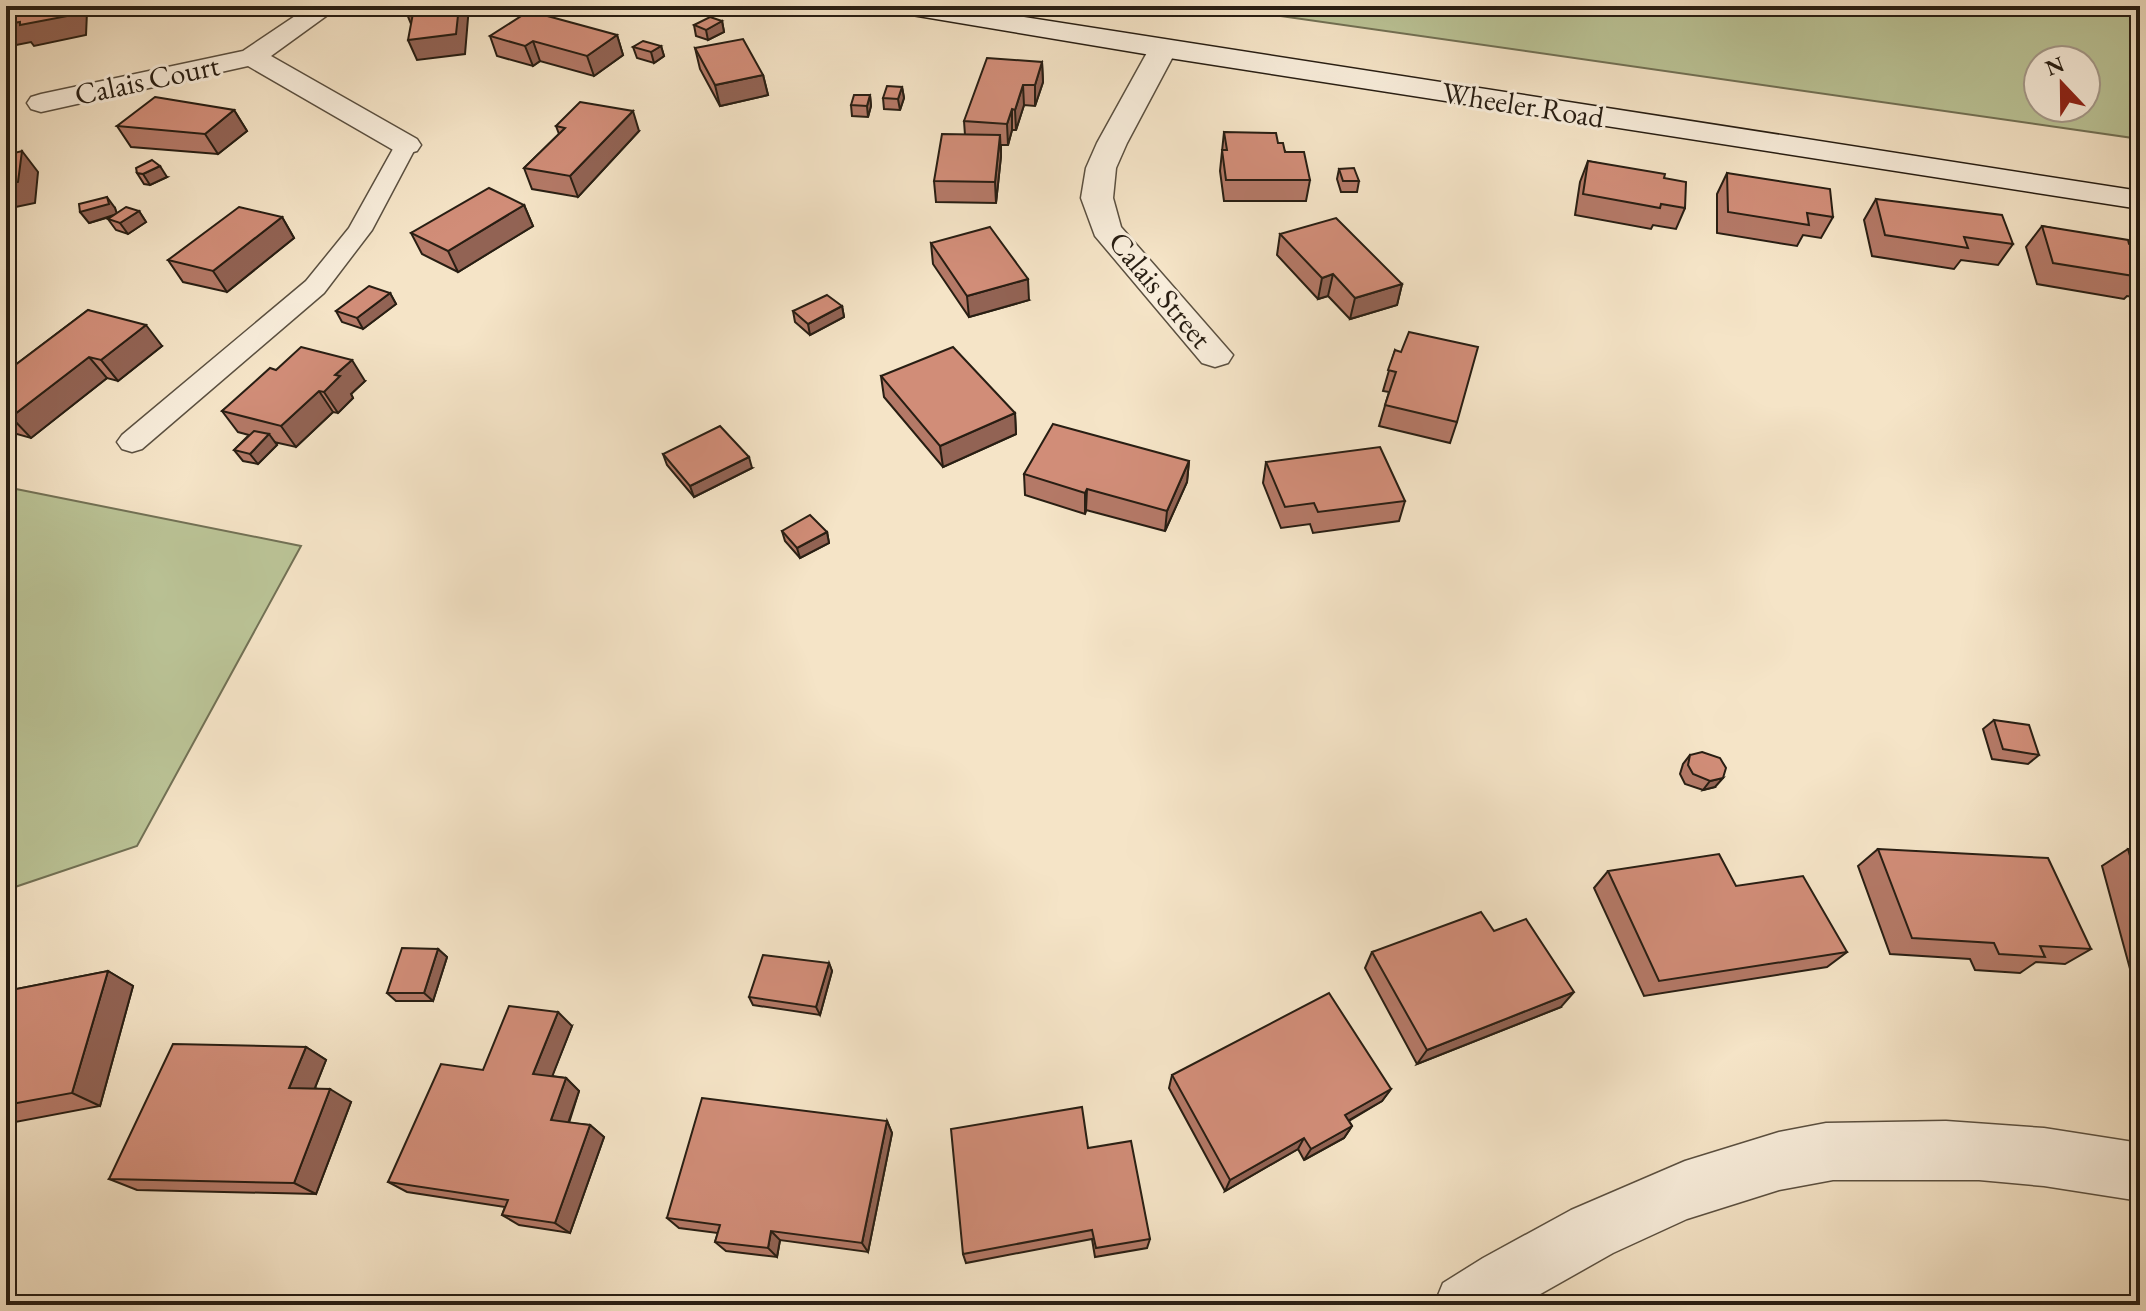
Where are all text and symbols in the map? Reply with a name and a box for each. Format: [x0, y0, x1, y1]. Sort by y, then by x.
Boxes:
north arrow [2022, 44, 2102, 124]
street label: Calais Court [71, 45, 223, 114]
text: N [2041, 49, 2069, 83]
street label: Wheeler Road [1439, 72, 1608, 137]
street label: Calais Street [1100, 223, 1221, 357]

